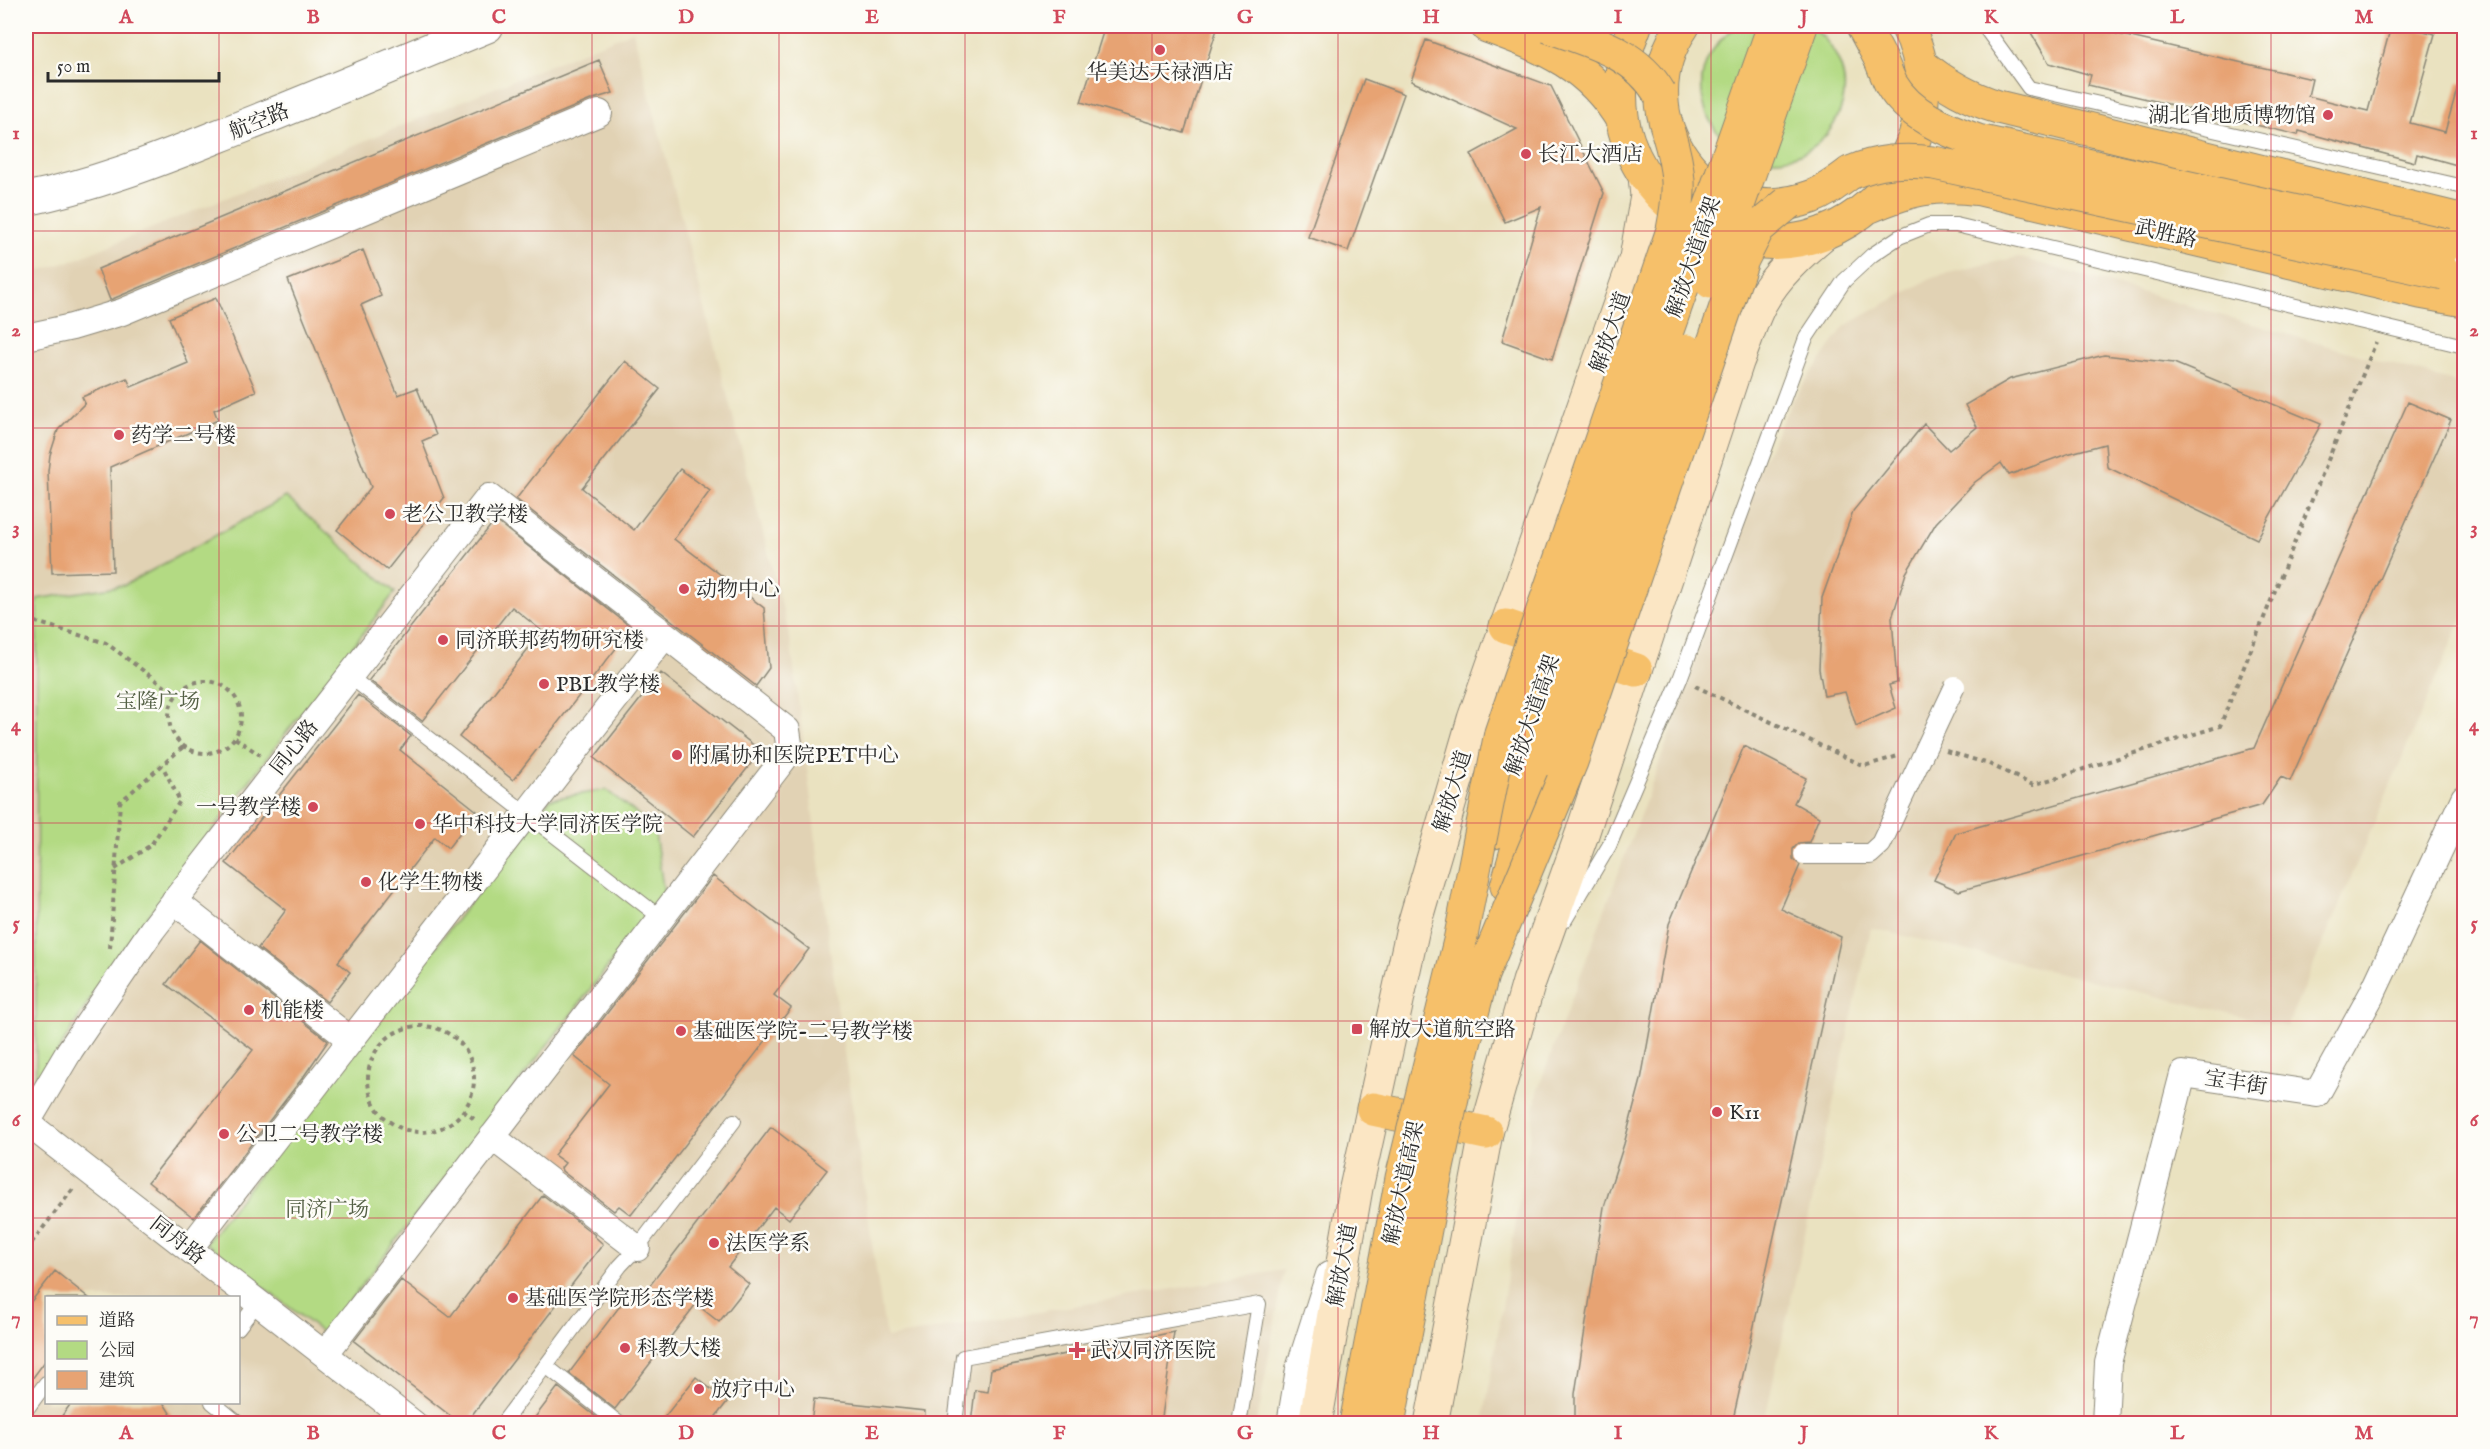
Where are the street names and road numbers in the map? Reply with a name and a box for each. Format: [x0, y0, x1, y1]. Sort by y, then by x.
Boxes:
street label: 航空路 [225, 98, 294, 147]
street label: 解放大道高架 [1661, 194, 1728, 321]
street label: 武胜路 [2132, 214, 2199, 255]
street label: 解放大道 [1585, 288, 1638, 377]
street label: 解放大道高架 [1500, 652, 1567, 779]
street label: 同心路 [265, 715, 325, 781]
street label: 解放大道 [1428, 747, 1479, 836]
street label: 宝丰街 [2203, 1065, 2269, 1102]
street label: 解放大道高架 [1378, 1119, 1431, 1248]
street label: 同舟路 [144, 1211, 210, 1271]
street label: 解放大道 [1323, 1222, 1364, 1309]

